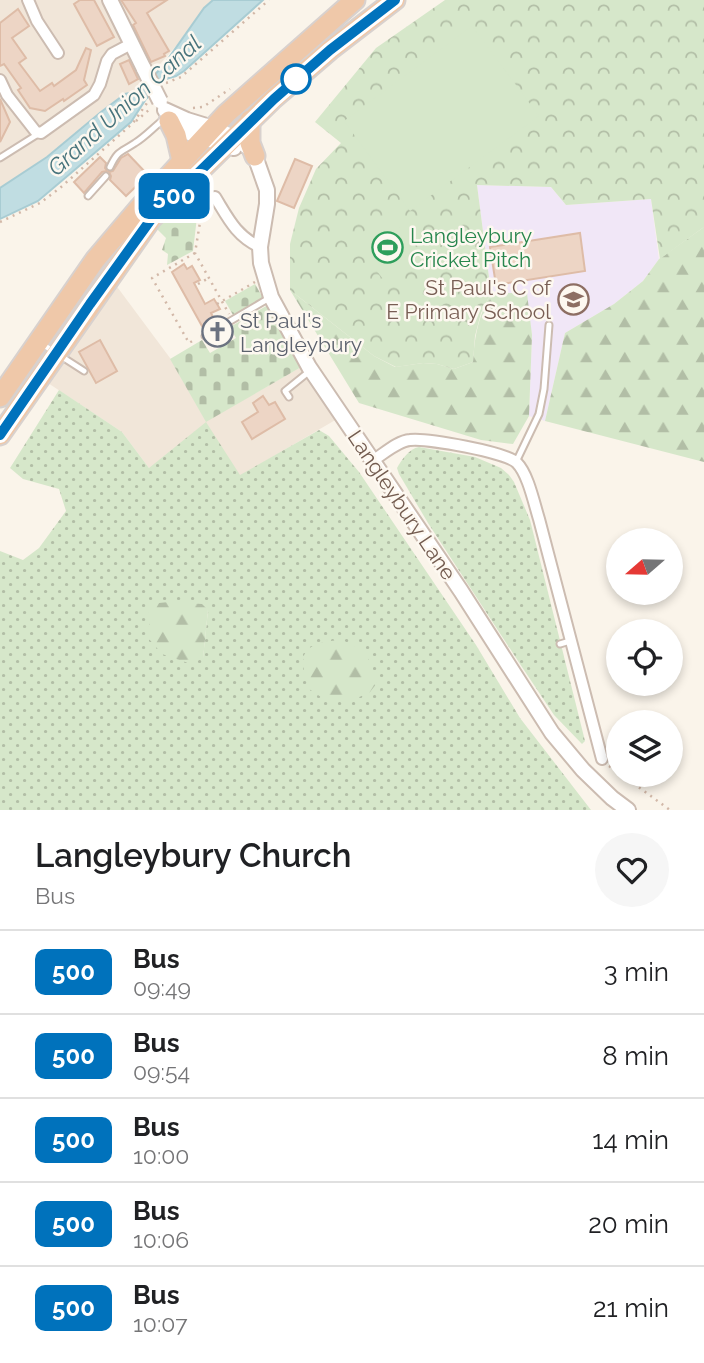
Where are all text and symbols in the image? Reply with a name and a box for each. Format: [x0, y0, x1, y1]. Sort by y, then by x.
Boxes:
water label: Grand Union Canal [42, 29, 206, 181]
unlabelled marker [281, 64, 311, 94]
line badge: 500 [134, 173, 214, 219]
text: 500 [153, 181, 195, 210]
place label: Langleybury Cricket Pitch [410, 223, 532, 272]
sports icon: Langleybury Cricket Pitch [370, 230, 404, 264]
place label: St Paul's C of E Primary School [386, 275, 552, 324]
school or university icon: St Paul's C of E Primary School [557, 282, 591, 316]
place label: St Paul's Langleybury [240, 308, 362, 357]
church icon: St Paul's Langleybury [200, 315, 234, 349]
street label: Langleybury Lane [343, 425, 461, 585]
north arrow [606, 528, 682, 606]
map controls [606, 528, 683, 787]
button: locate [606, 619, 683, 696]
button: layers [606, 710, 683, 787]
button: heart [595, 833, 669, 907]
text: Langleybury Church [35, 836, 352, 875]
text: Bus [35, 882, 75, 909]
text: Bus [133, 944, 180, 974]
text: 500 [52, 957, 95, 986]
text: 3 min [604, 957, 669, 987]
text: 09:49 [133, 974, 191, 1001]
text: Bus [133, 1028, 180, 1058]
text: 500 [52, 1041, 95, 1070]
text: 8 min [602, 1041, 669, 1071]
text: 09:54 [133, 1058, 190, 1085]
text: Bus [133, 1112, 180, 1142]
text: 500 [52, 1125, 95, 1154]
text: 14 min [592, 1125, 669, 1155]
text: 10:00 [133, 1142, 189, 1169]
text: Bus [133, 1196, 180, 1226]
text: 500 [52, 1209, 95, 1238]
text: 20 min [588, 1209, 669, 1239]
text: 10:06 [133, 1226, 189, 1253]
text: Bus [133, 1280, 180, 1310]
text: 500 [52, 1293, 95, 1322]
text: 21 min [593, 1293, 669, 1323]
text: 10:07 [133, 1310, 187, 1337]

